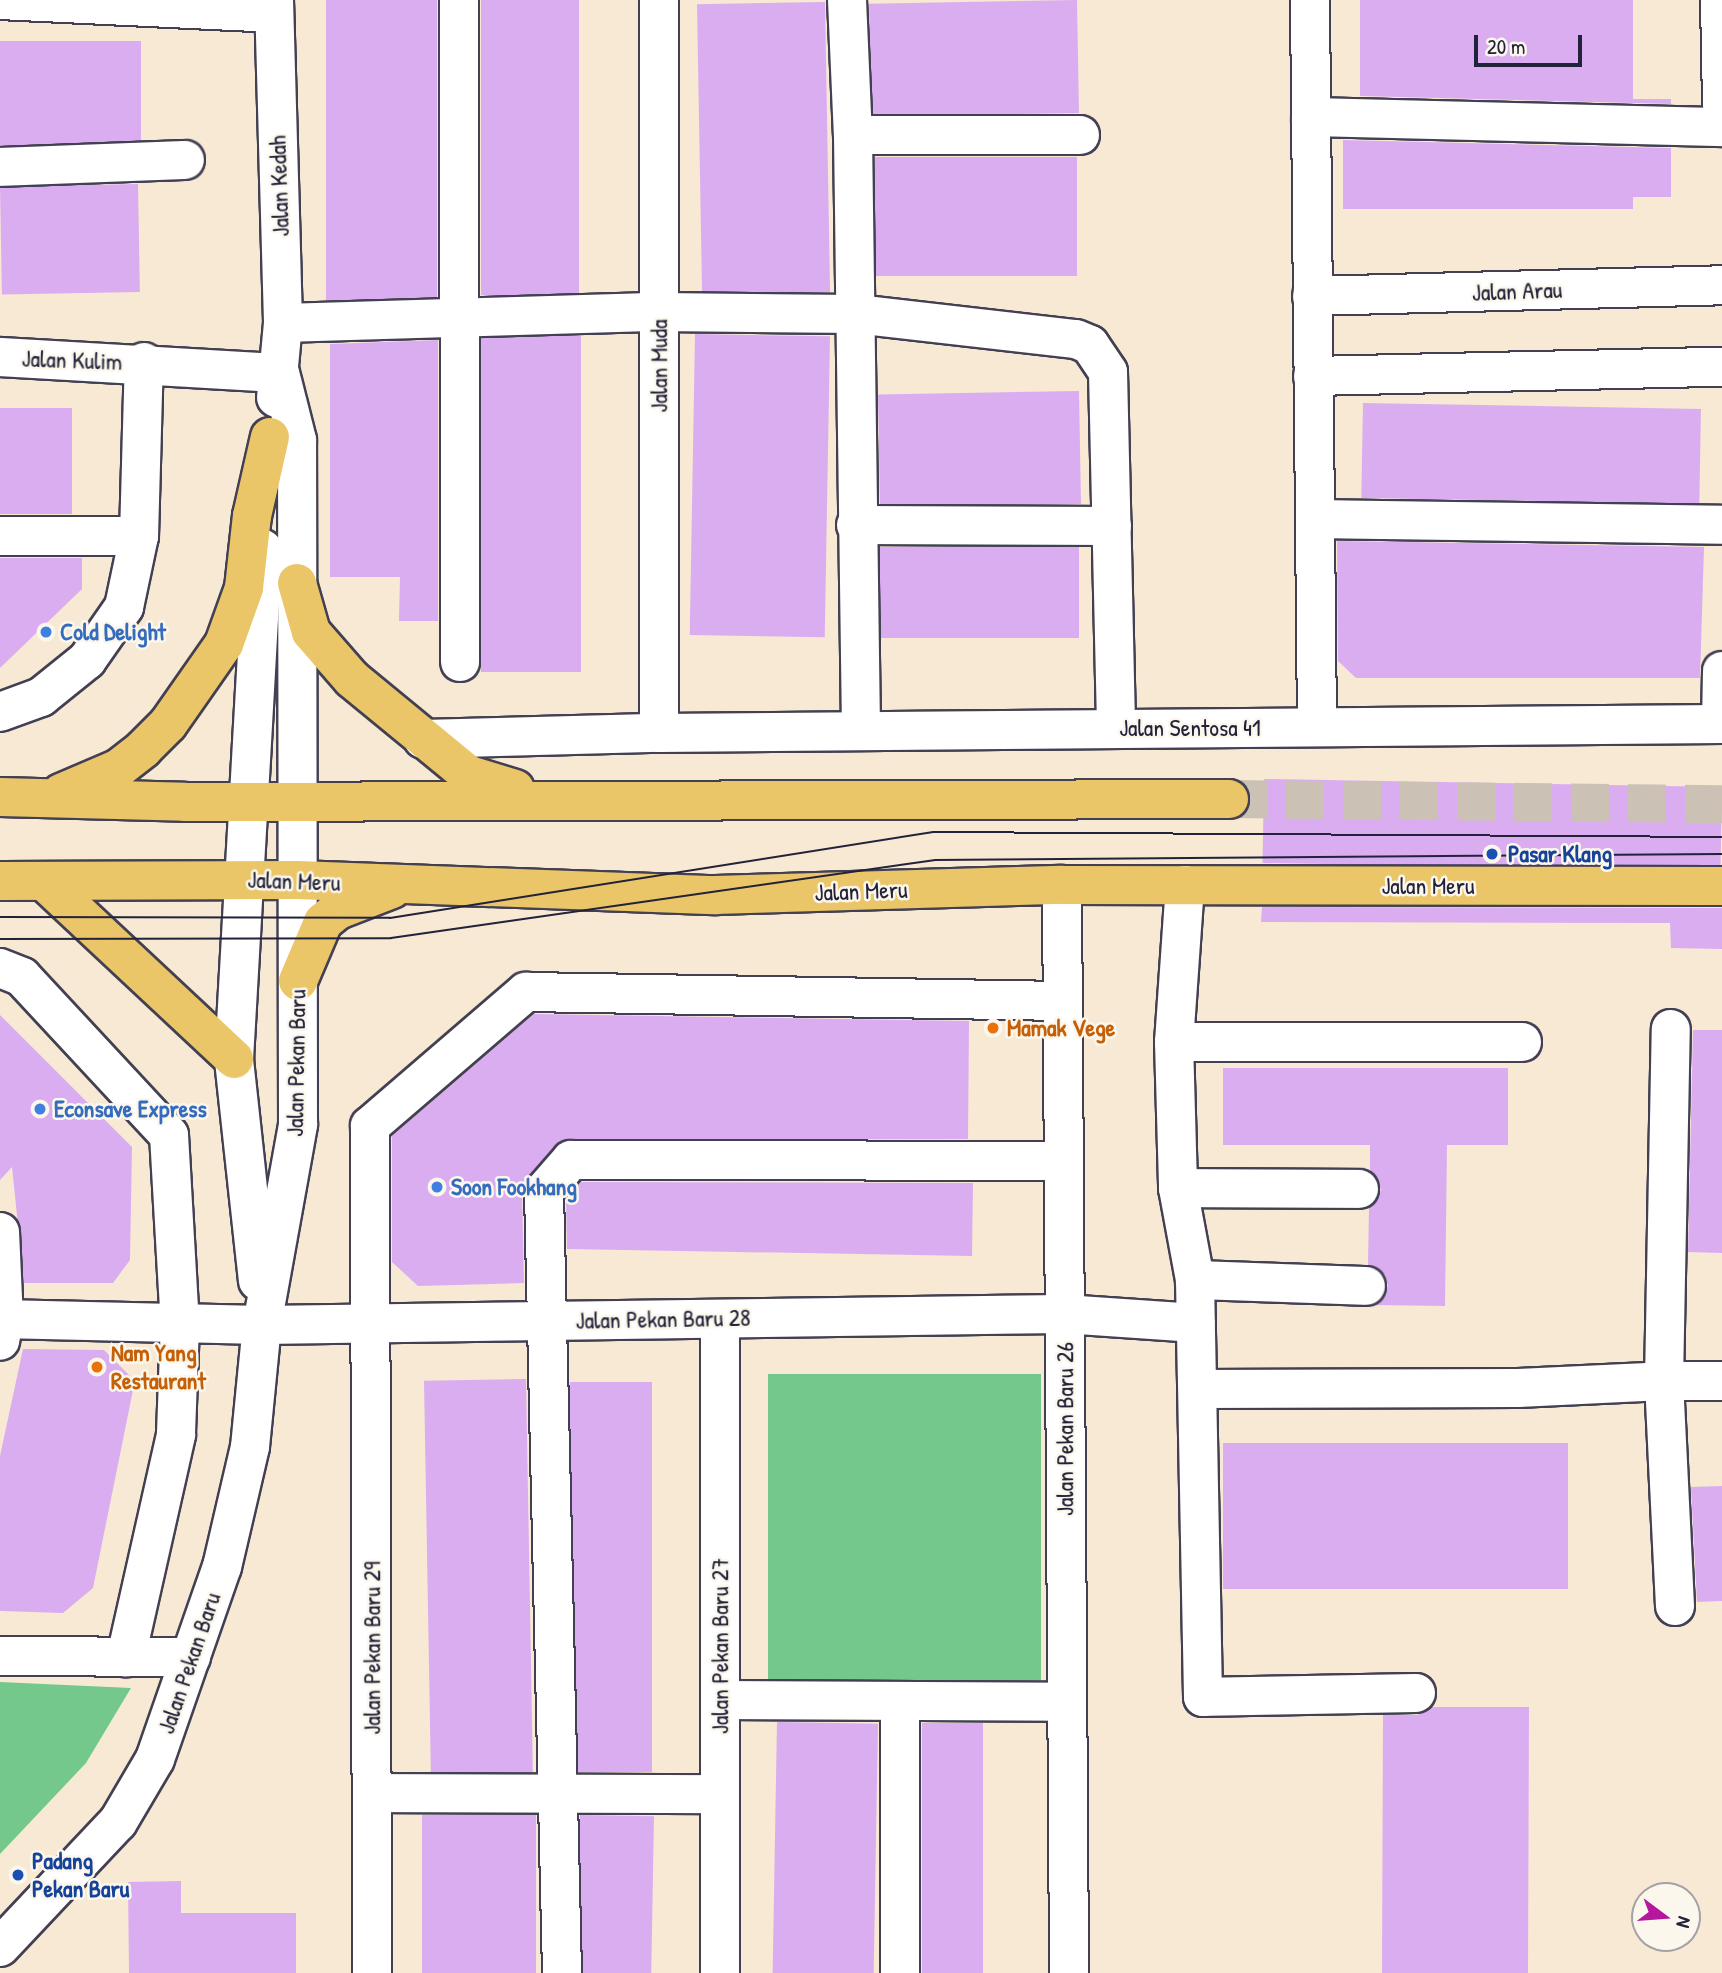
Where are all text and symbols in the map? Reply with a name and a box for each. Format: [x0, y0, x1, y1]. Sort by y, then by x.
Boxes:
scale bar [1477, 21, 1586, 65]
text: 20 m [1487, 32, 1525, 61]
street label: Jalan Kedah [263, 135, 295, 237]
street label: Jalan Arau [1471, 275, 1563, 307]
street label: Jalan Muda [645, 319, 673, 413]
street label: Jalan Kulim [21, 344, 123, 376]
place label: Cold Delight [60, 618, 166, 646]
marker: Cold Delight [38, 624, 54, 640]
street label: Jalan Sentosa 41 [1119, 714, 1261, 742]
place label: Pasar Klang [1508, 840, 1612, 868]
marker: Pasar Klang [1482, 844, 1502, 864]
street label: Jalan Meru [247, 865, 341, 897]
street label: Jalan Meru [1381, 872, 1475, 900]
street label: Jalan Meru [814, 875, 908, 907]
street label: Jalan Pekan Baru [280, 989, 312, 1137]
place label: Mamak Vege [1007, 1014, 1115, 1042]
marker: Mamak Vege [985, 1020, 1001, 1036]
place label: Econsave Express [54, 1095, 207, 1123]
marker: Econsave Express [32, 1101, 48, 1117]
place label: Soon Fookhang [451, 1173, 577, 1201]
marker: Soon Fookhang [429, 1179, 445, 1195]
street label: Jalan Pekan Baru 28 [575, 1303, 751, 1335]
place label: Nam Yang Restaurant [111, 1339, 206, 1395]
street label: Jalan Pekan Baru 26 [1051, 1342, 1079, 1516]
marker: Nam Yang Restaurant [89, 1359, 105, 1375]
street label: Jalan Pekan Baru 27 [706, 1558, 734, 1734]
street label: Jalan Pekan Baru 29 [358, 1561, 386, 1735]
street label: Jalan Pekan Baru [151, 1588, 227, 1738]
place label: Padang Pekan Baru [32, 1847, 129, 1903]
marker: Padang Pekan Baru [10, 1867, 26, 1883]
north arrow [1631, 1882, 1701, 1952]
text: N [1670, 1914, 1698, 1931]

